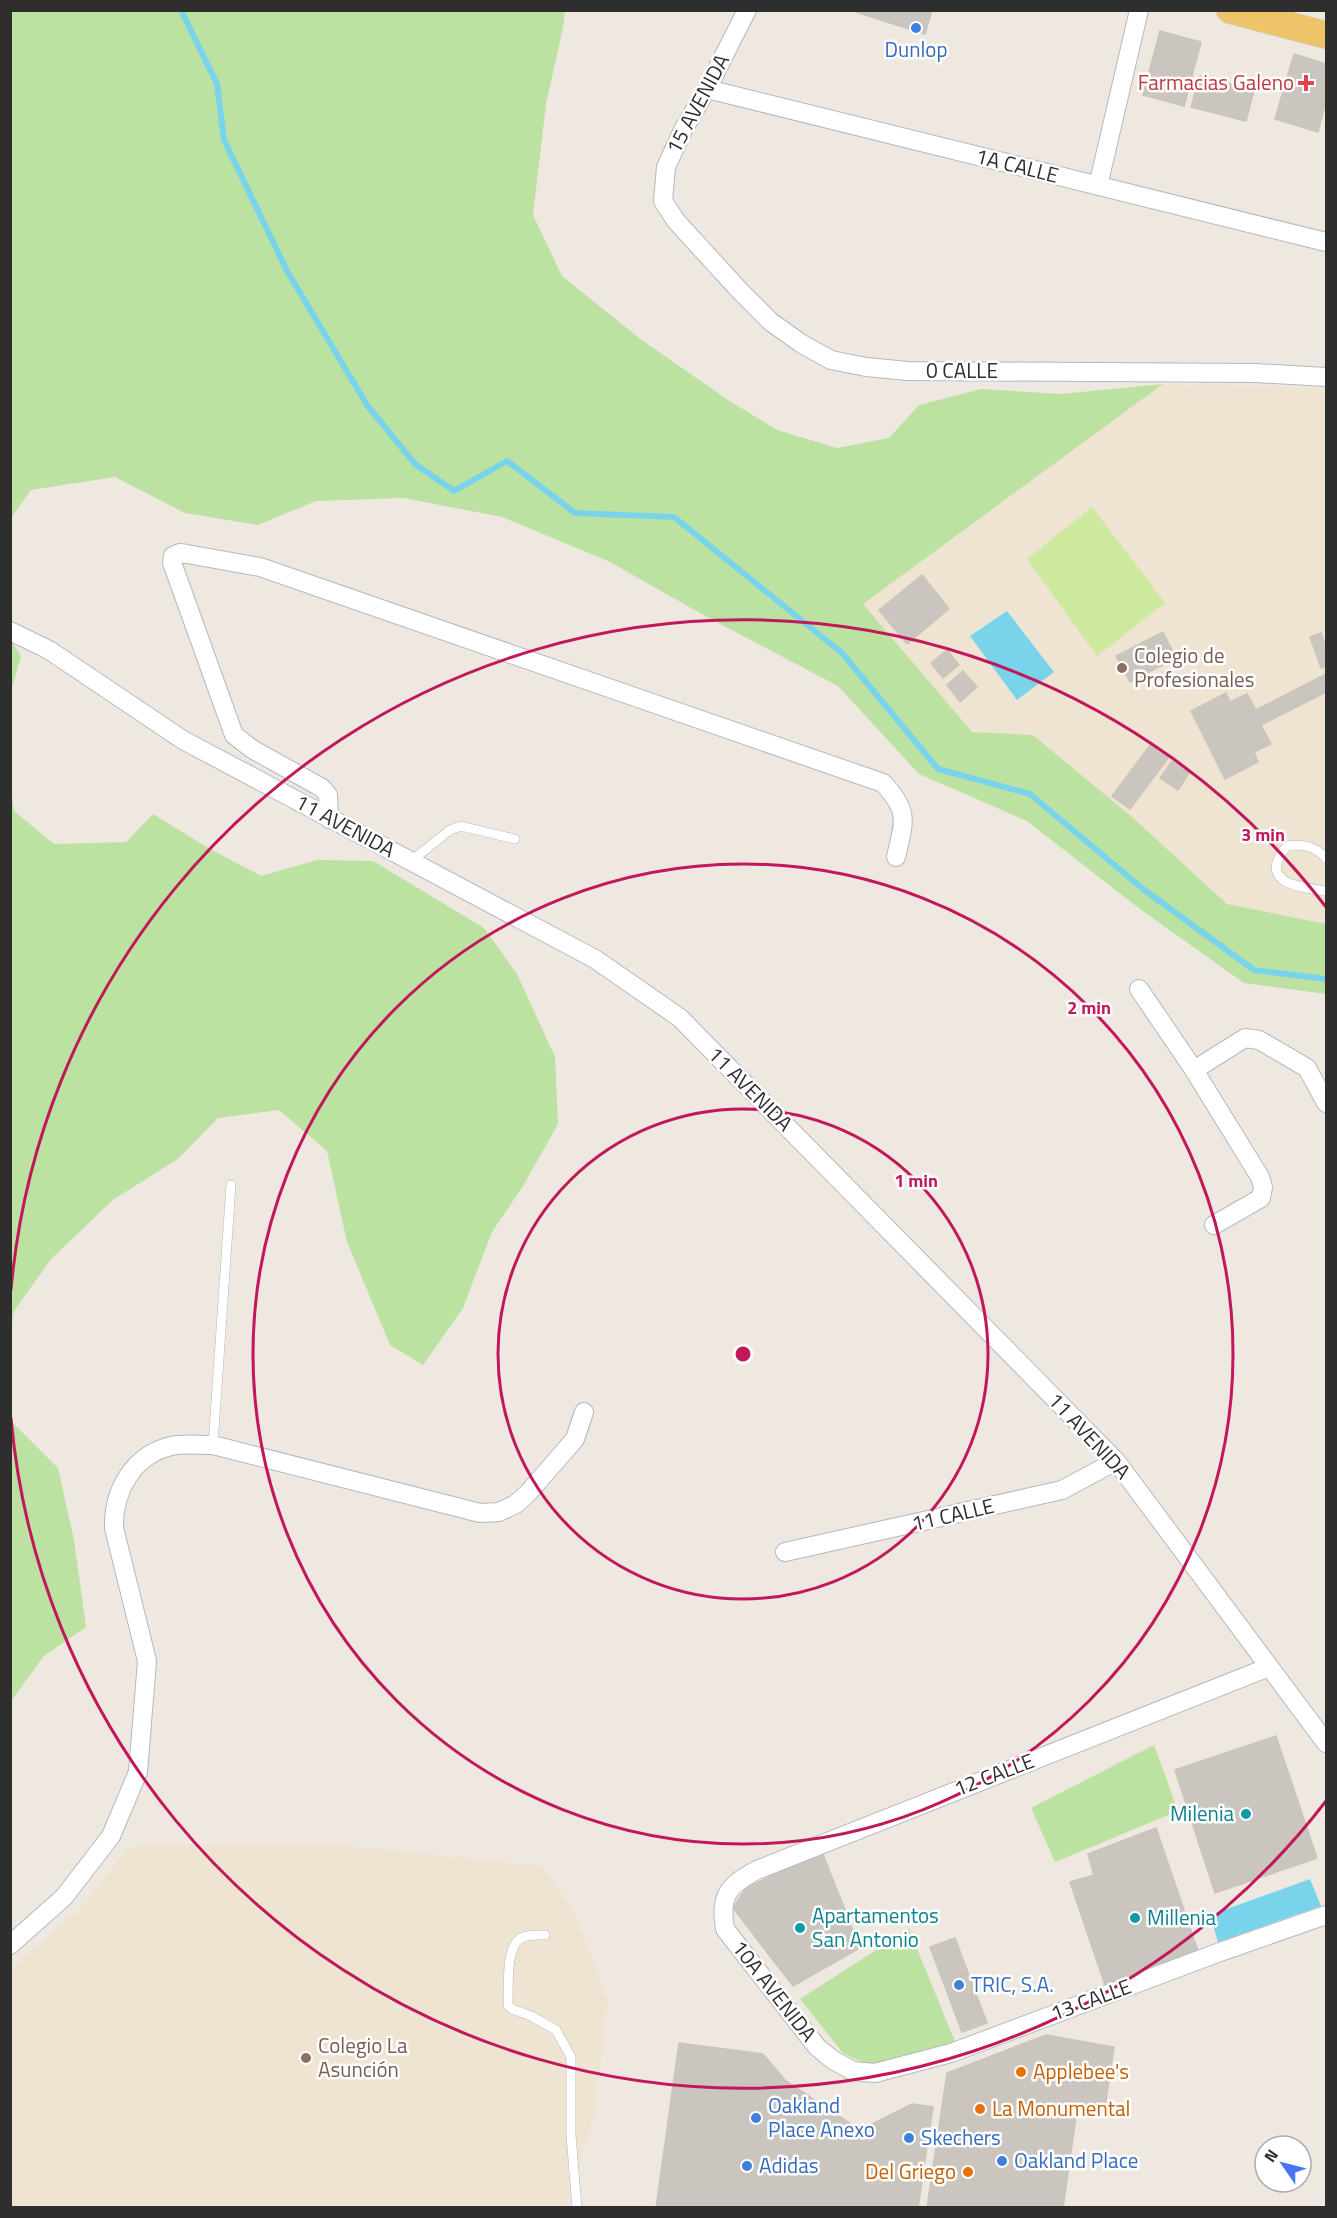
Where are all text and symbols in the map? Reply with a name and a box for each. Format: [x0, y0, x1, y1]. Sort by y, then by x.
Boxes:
marker: Dunlop [909, 21, 923, 35]
place label: Dunlop [885, 33, 947, 65]
street label: 15 AVENIDA [657, 47, 737, 159]
place label: Farmacias Galeno [1138, 66, 1294, 98]
marker: Farmacias Galeno [1299, 76, 1313, 90]
street label: 1A CALLE [972, 139, 1062, 191]
street label: 0 CALLE [926, 354, 998, 386]
place label: Colegio de Profesionales [1134, 639, 1254, 695]
marker: Colegio de Profesionales [1115, 661, 1129, 675]
street label: 11 AVENIDA [290, 785, 402, 865]
text: 3 min [1241, 821, 1285, 848]
text: 2 min [1067, 994, 1111, 1021]
street label: 11 AVENIDA [701, 1038, 801, 1138]
text: 1 min [894, 1167, 938, 1194]
centre of rings [733, 1344, 753, 1364]
street label: 11 AVENIDA [1041, 1385, 1139, 1486]
street label: 11 CALLE [908, 1489, 997, 1539]
street label: 12 CALLE [949, 1744, 1038, 1804]
place label: Milenia [1170, 1797, 1234, 1829]
marker: Milenia [1239, 1807, 1253, 1821]
place label: Apartamentos San Antonio [812, 1899, 939, 1955]
place label: Millenia [1147, 1901, 1216, 1933]
marker: Millenia [1128, 1911, 1142, 1925]
marker: Apartamentos San Antonio [793, 1921, 807, 1935]
street label: 10A AVENIDA [725, 1933, 825, 2049]
place label: TRIC, S.A. [971, 1968, 1054, 2000]
street label: 13 CALLE [1046, 1970, 1136, 2028]
marker: TRIC, S.A. [952, 1978, 966, 1992]
place label: Colegio La Asunción [318, 2029, 408, 2085]
marker: Colegio La Asunción [299, 2051, 313, 2065]
place label: Applebee's [1033, 2055, 1129, 2087]
marker: Applebee's [1014, 2065, 1028, 2079]
place label: Oakland Place Anexo [768, 2089, 875, 2145]
place label: La Monumental [992, 2092, 1130, 2124]
marker: La Monumental [973, 2102, 987, 2116]
marker: Oakland Place Anexo [749, 2111, 763, 2125]
place label: Skechers [921, 2121, 1001, 2153]
marker: Skechers [902, 2131, 916, 2145]
north arrow [1253, 2134, 1313, 2194]
place label: Oakland Place [1014, 2144, 1138, 2176]
text: N [1258, 2144, 1284, 2167]
place label: Adidas [759, 2149, 819, 2181]
marker: Oakland Place [995, 2154, 1009, 2168]
place label: Del Griego [865, 2155, 956, 2187]
marker: Adidas [740, 2159, 754, 2173]
marker: Del Griego [961, 2165, 975, 2179]

